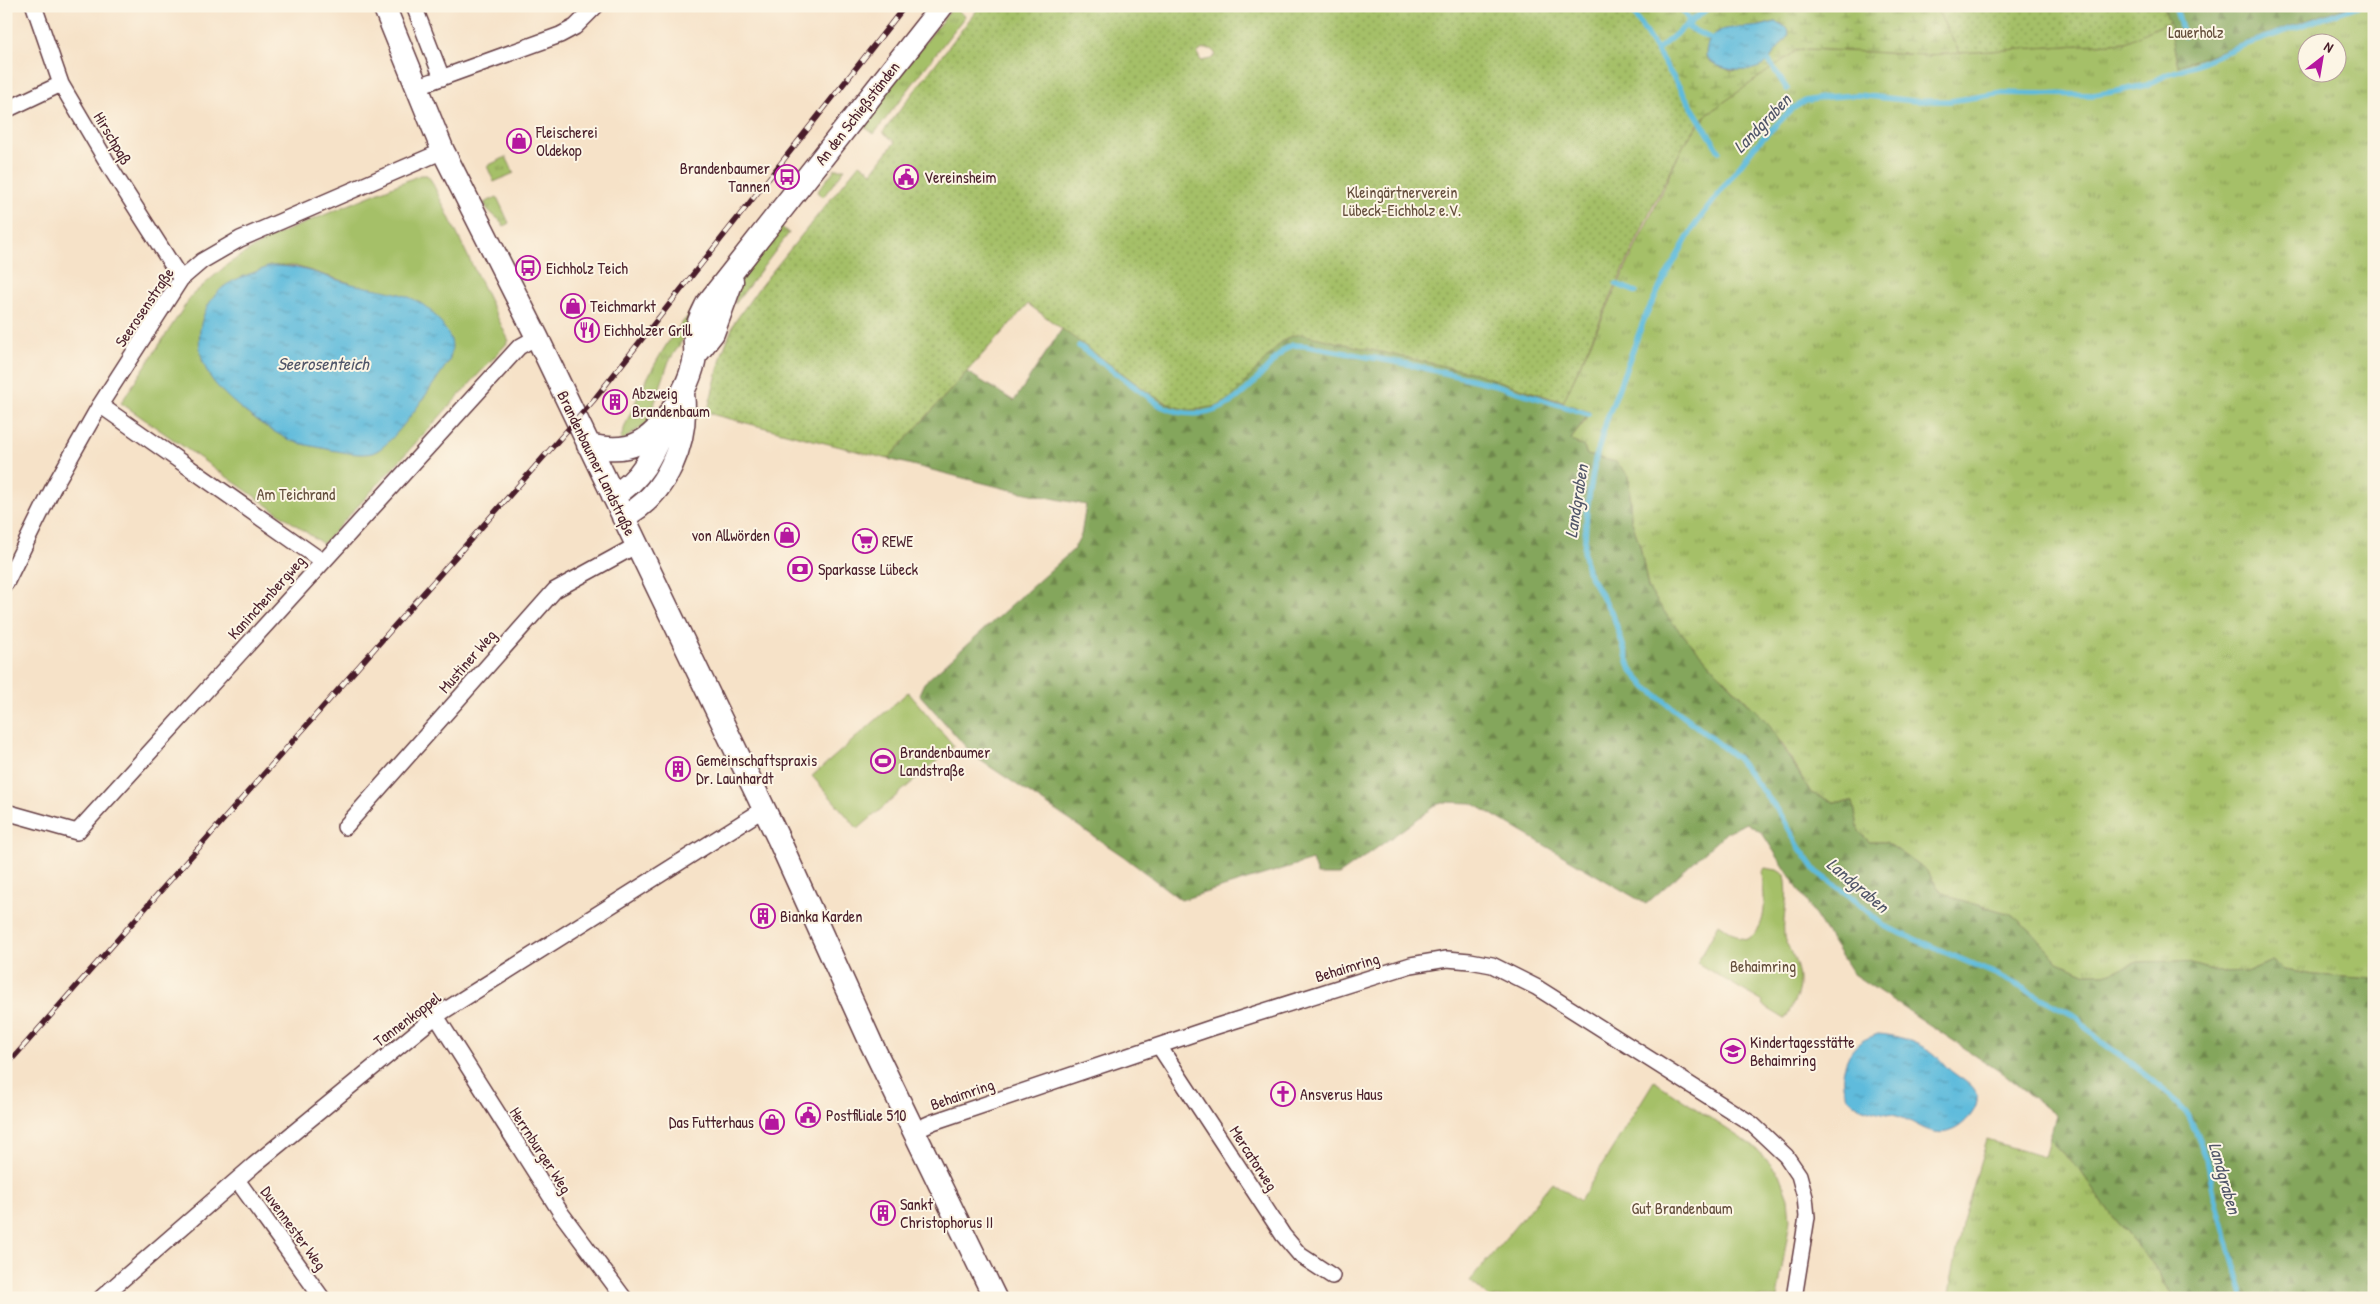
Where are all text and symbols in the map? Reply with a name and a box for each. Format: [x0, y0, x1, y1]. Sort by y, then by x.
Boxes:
park label: Lauerholz [2168, 21, 2224, 43]
north arrow [2298, 32, 2348, 82]
text: N [2321, 36, 2338, 57]
street label: An den Schießständen [810, 57, 904, 169]
water label: Landgraben [1727, 86, 1798, 158]
street label: Hirschpaß [89, 108, 137, 168]
place label: Fleischerei Oldekop [535, 121, 598, 161]
shop icon: Fleischerei Oldekop [506, 128, 532, 154]
place label: Brandenbaumer Tannen [680, 157, 770, 197]
bus stop icon: Brandenbaumer Tannen [774, 164, 800, 190]
public building icon: Vereinsheim [893, 164, 919, 190]
place label: Vereinsheim [924, 166, 997, 188]
park label: Kleingärtnerverein Lübeck-Eichholz e.V. [1343, 181, 1461, 221]
bus stop icon: Eichholz Teich [515, 255, 541, 281]
place label: Eichholz Teich [546, 257, 628, 279]
street label: Seerosenstraße [109, 262, 179, 351]
shop icon: Teichmarkt [560, 293, 586, 319]
place label: Teichmarkt [590, 295, 656, 317]
restaurant icon: Eichholzer Grill [574, 317, 600, 343]
place label: Eichholzer Grill [604, 319, 692, 341]
water label: Seerosenteich [278, 351, 370, 376]
place label: Abzweig Brandenbaum [632, 382, 710, 422]
street label: Brandenbaumer Landstraße [552, 387, 642, 540]
building icon: Abzweig Brandenbaum [602, 389, 628, 415]
water label: Landgraben [1558, 461, 1594, 539]
park label: Am Teichrand [257, 483, 335, 505]
shop icon: von Allwörden [774, 522, 800, 548]
place label: von Allwörden [692, 524, 770, 546]
supermarket icon: REWE [852, 528, 878, 554]
place label: REWE [882, 530, 913, 552]
street label: Kaninchenbergweg [222, 550, 310, 644]
bank icon: Sparkasse Lübeck [787, 556, 813, 582]
place label: Sparkasse Lübeck [818, 558, 918, 580]
street label: Mustiner Weg [433, 624, 501, 698]
place label: Brandenbaumer Landstraße [900, 741, 990, 781]
sports icon: Brandenbaumer Landstraße [870, 748, 896, 774]
place label: Gemeinschaftspraxis Dr. Launhardt [696, 749, 817, 789]
building icon: Gemeinschaftspraxis Dr. Launhardt [665, 756, 691, 782]
water label: Landgraben [1822, 852, 1896, 919]
building icon: Bianka Karden [750, 903, 776, 929]
place label: Bianka Karden [780, 905, 862, 927]
street label: Behaimring [1312, 947, 1382, 987]
park label: Behaimring [1730, 955, 1796, 977]
street label: Tannenkoppel [369, 986, 446, 1052]
place label: Kindertagesstätte Behaimring [1750, 1031, 1855, 1071]
school or university icon: Kindertagesstätte Behaimring [1720, 1038, 1746, 1064]
street label: Behaimring [927, 1073, 997, 1115]
church icon: Ansverus Haus [1270, 1081, 1296, 1107]
place label: Ansverus Haus [1300, 1083, 1383, 1105]
street label: Herrnburger Weg [505, 1102, 577, 1198]
public building icon: Postfiliale 510 [795, 1102, 821, 1128]
place label: Postfiliale 510 [826, 1104, 906, 1126]
shop icon: Das Futterhaus [759, 1109, 785, 1135]
place label: Das Futterhaus [669, 1111, 754, 1133]
street label: Mercatorweg [1225, 1121, 1283, 1195]
water label: Landgraben [2203, 1139, 2248, 1219]
street label: Duvennester Weg [256, 1182, 332, 1274]
place label: Sankt Christophorus II [900, 1193, 993, 1233]
park label: Gut Brandenbaum [1631, 1197, 1733, 1219]
building icon: Sankt Christophorus II [870, 1200, 896, 1226]

